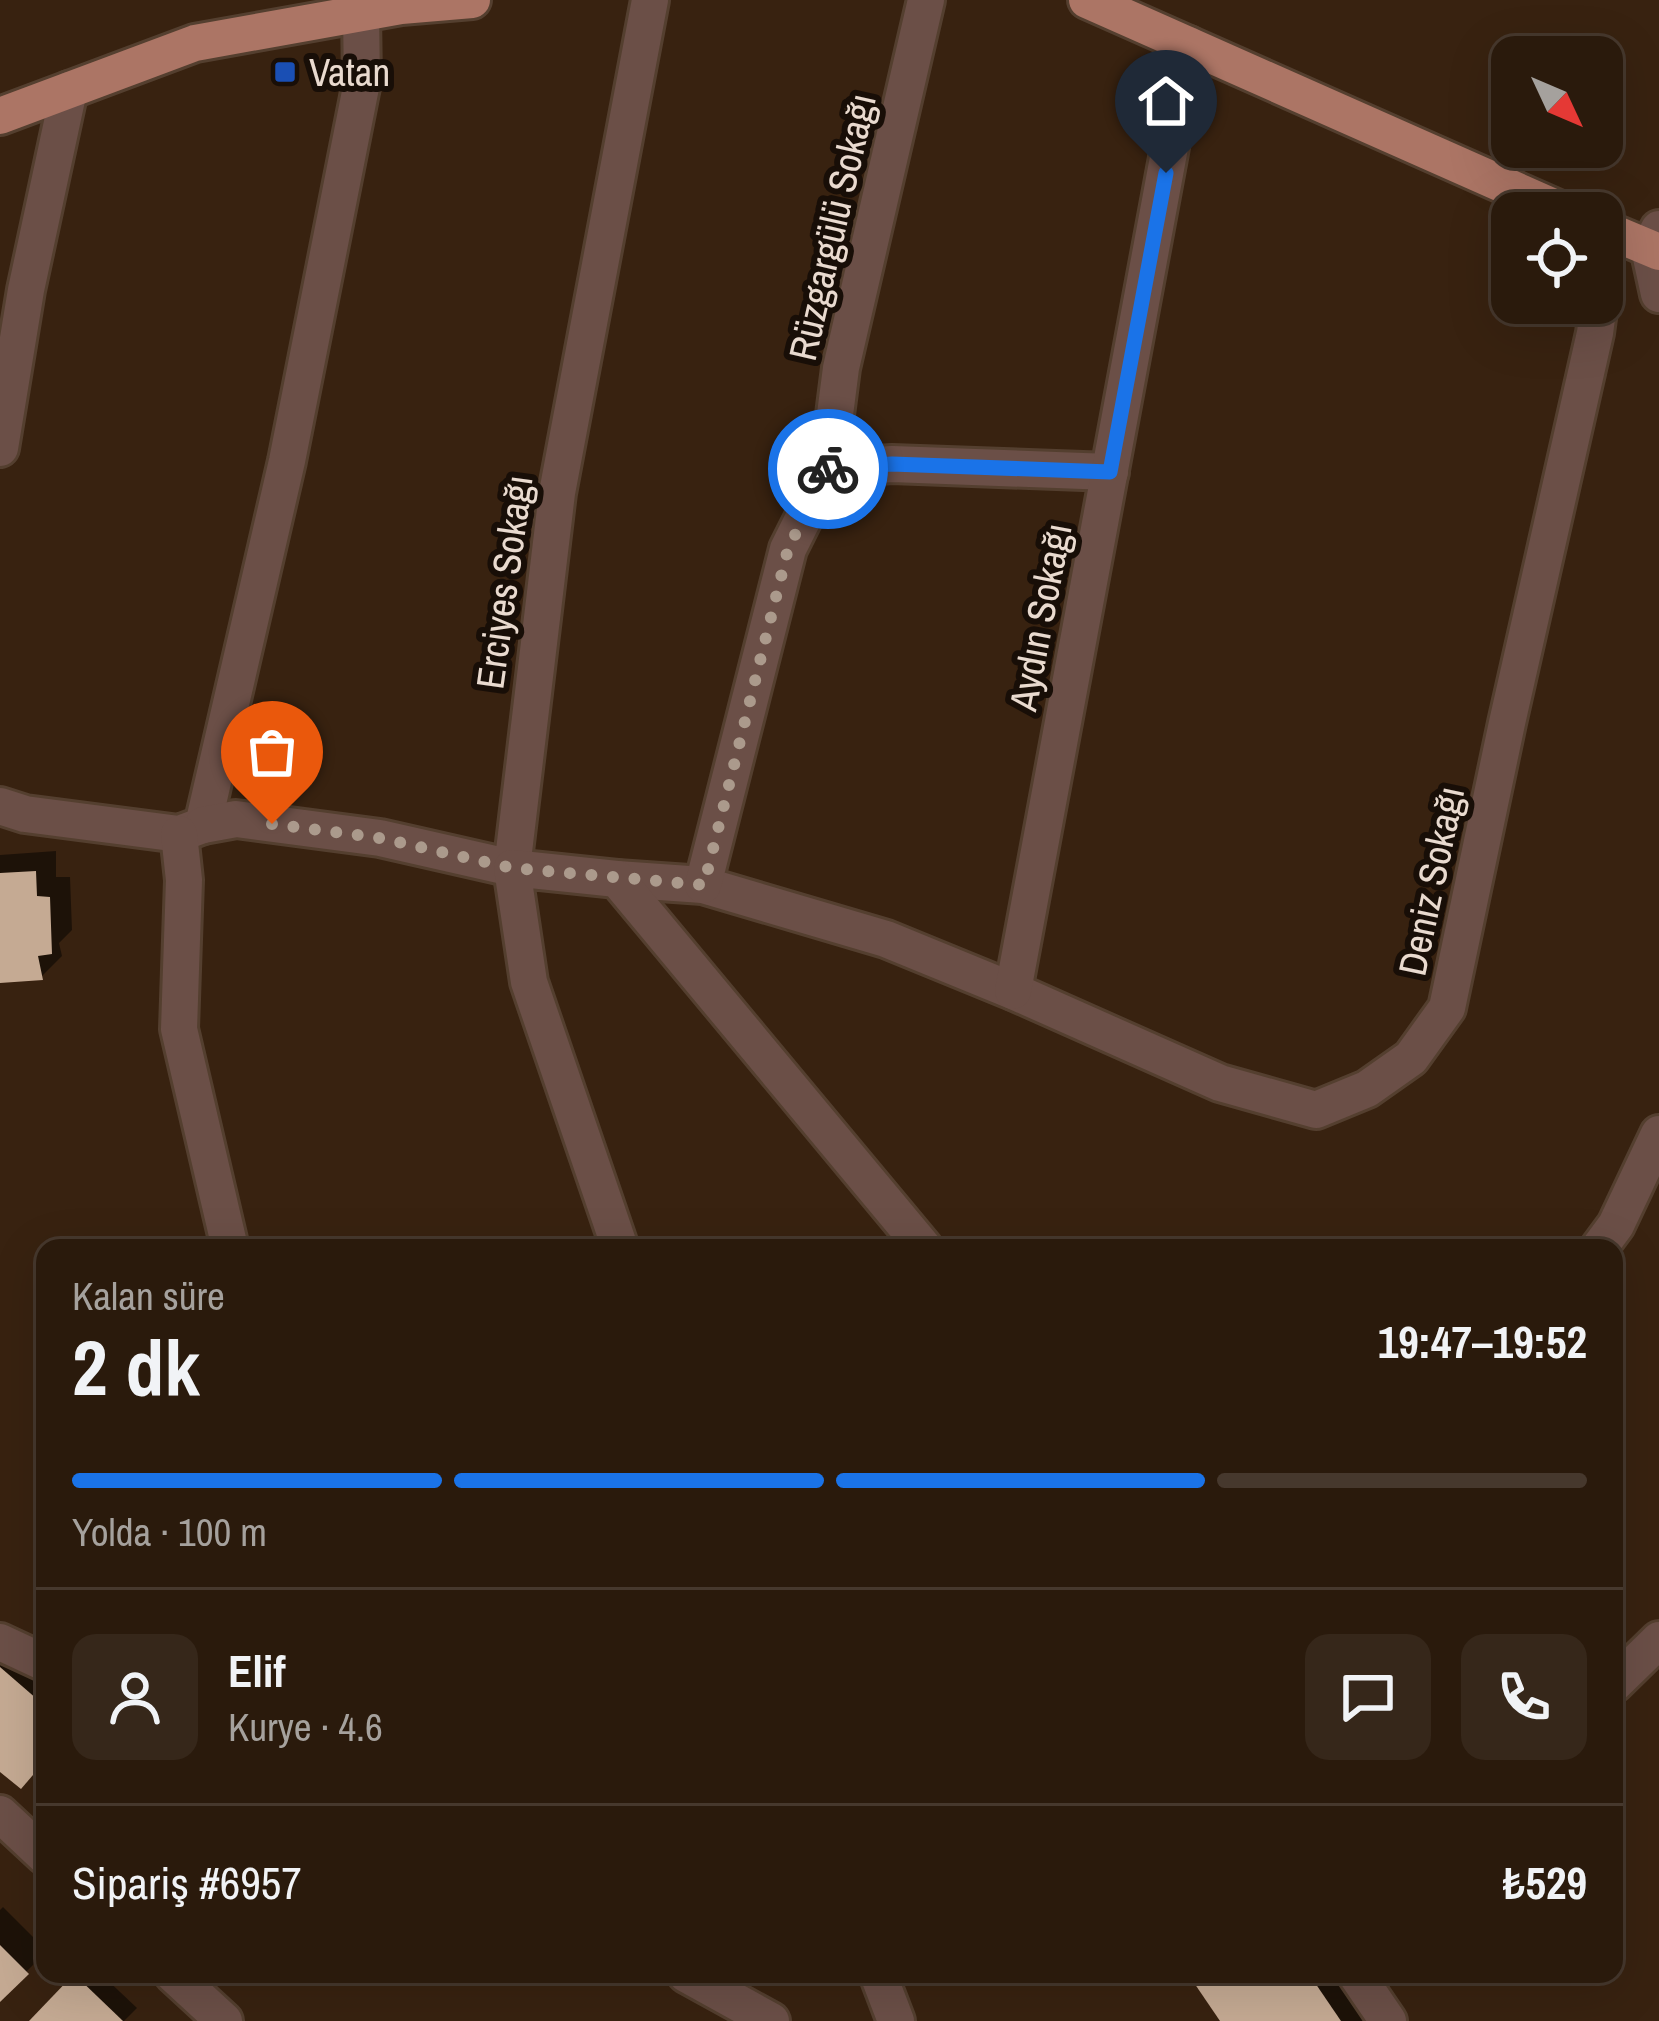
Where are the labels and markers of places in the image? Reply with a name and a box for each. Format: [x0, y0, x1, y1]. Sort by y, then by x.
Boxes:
place label: Vatan [309, 46, 390, 98]
pin [1115, 50, 1217, 173]
marker: Vatan [272, 59, 298, 85]
pin [221, 701, 323, 824]

